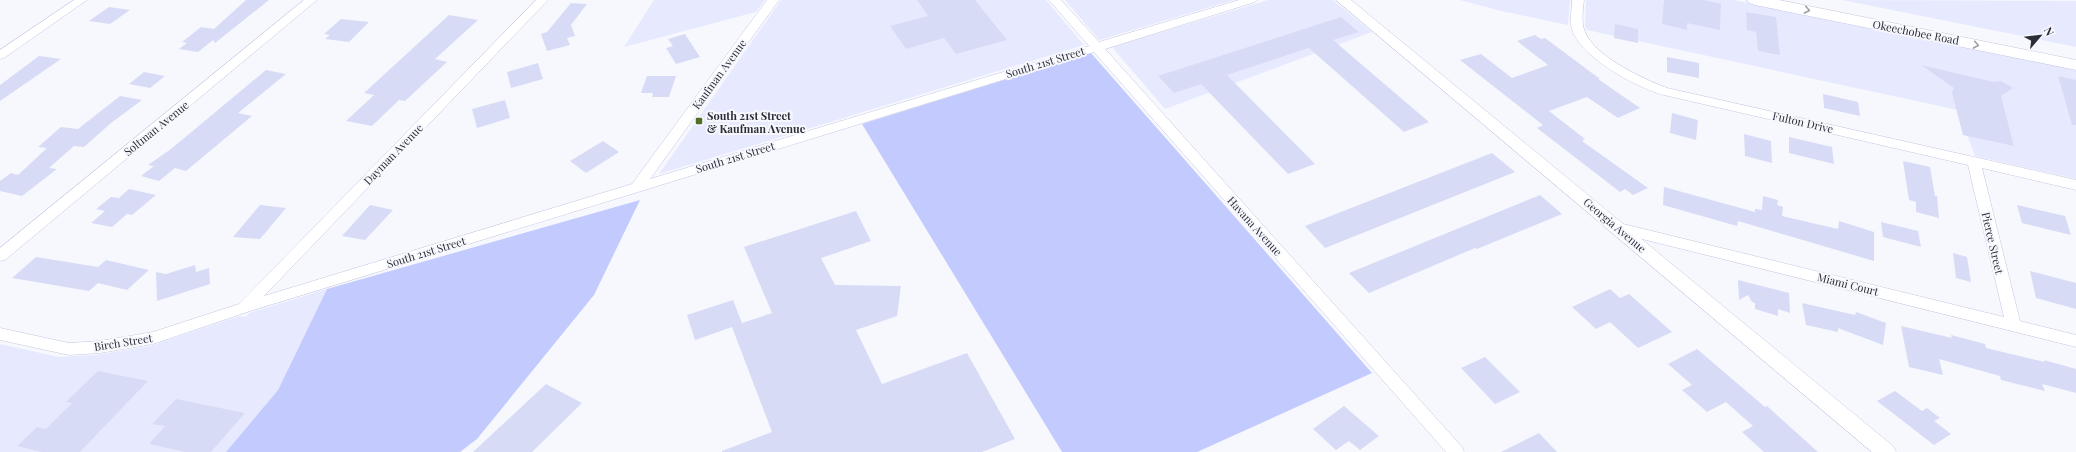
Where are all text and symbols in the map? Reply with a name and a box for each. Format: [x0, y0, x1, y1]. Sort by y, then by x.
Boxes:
one-way arrow [1804, 6, 1810, 14]
street label: Okeechobee Road [1871, 16, 1961, 48]
north arrow [2020, 16, 2060, 56]
text: N [2041, 24, 2058, 38]
street label: Kaufman Avenue [688, 36, 750, 112]
one-way arrow [1973, 40, 1979, 48]
street label: South 21st Street [1004, 43, 1086, 81]
street label: Soltman Avenue [120, 97, 192, 159]
place label: South 21st Street & Kaufman Avenue [707, 108, 806, 136]
street label: Fulton Drive [1771, 108, 1835, 136]
marker: South 21st Street & Kaufman Avenue [694, 116, 704, 126]
street label: Dayman Avenue [360, 120, 426, 188]
street label: South 21st Street [694, 138, 776, 176]
street label: Havana Avenue [1224, 193, 1286, 259]
street label: Georgia Avenue [1581, 194, 1650, 256]
street label: Pierce Street [1979, 211, 2007, 276]
street label: South 21st Street [385, 233, 467, 271]
street label: Miami Court [1816, 269, 1880, 299]
street label: Birch Street [93, 330, 153, 354]

